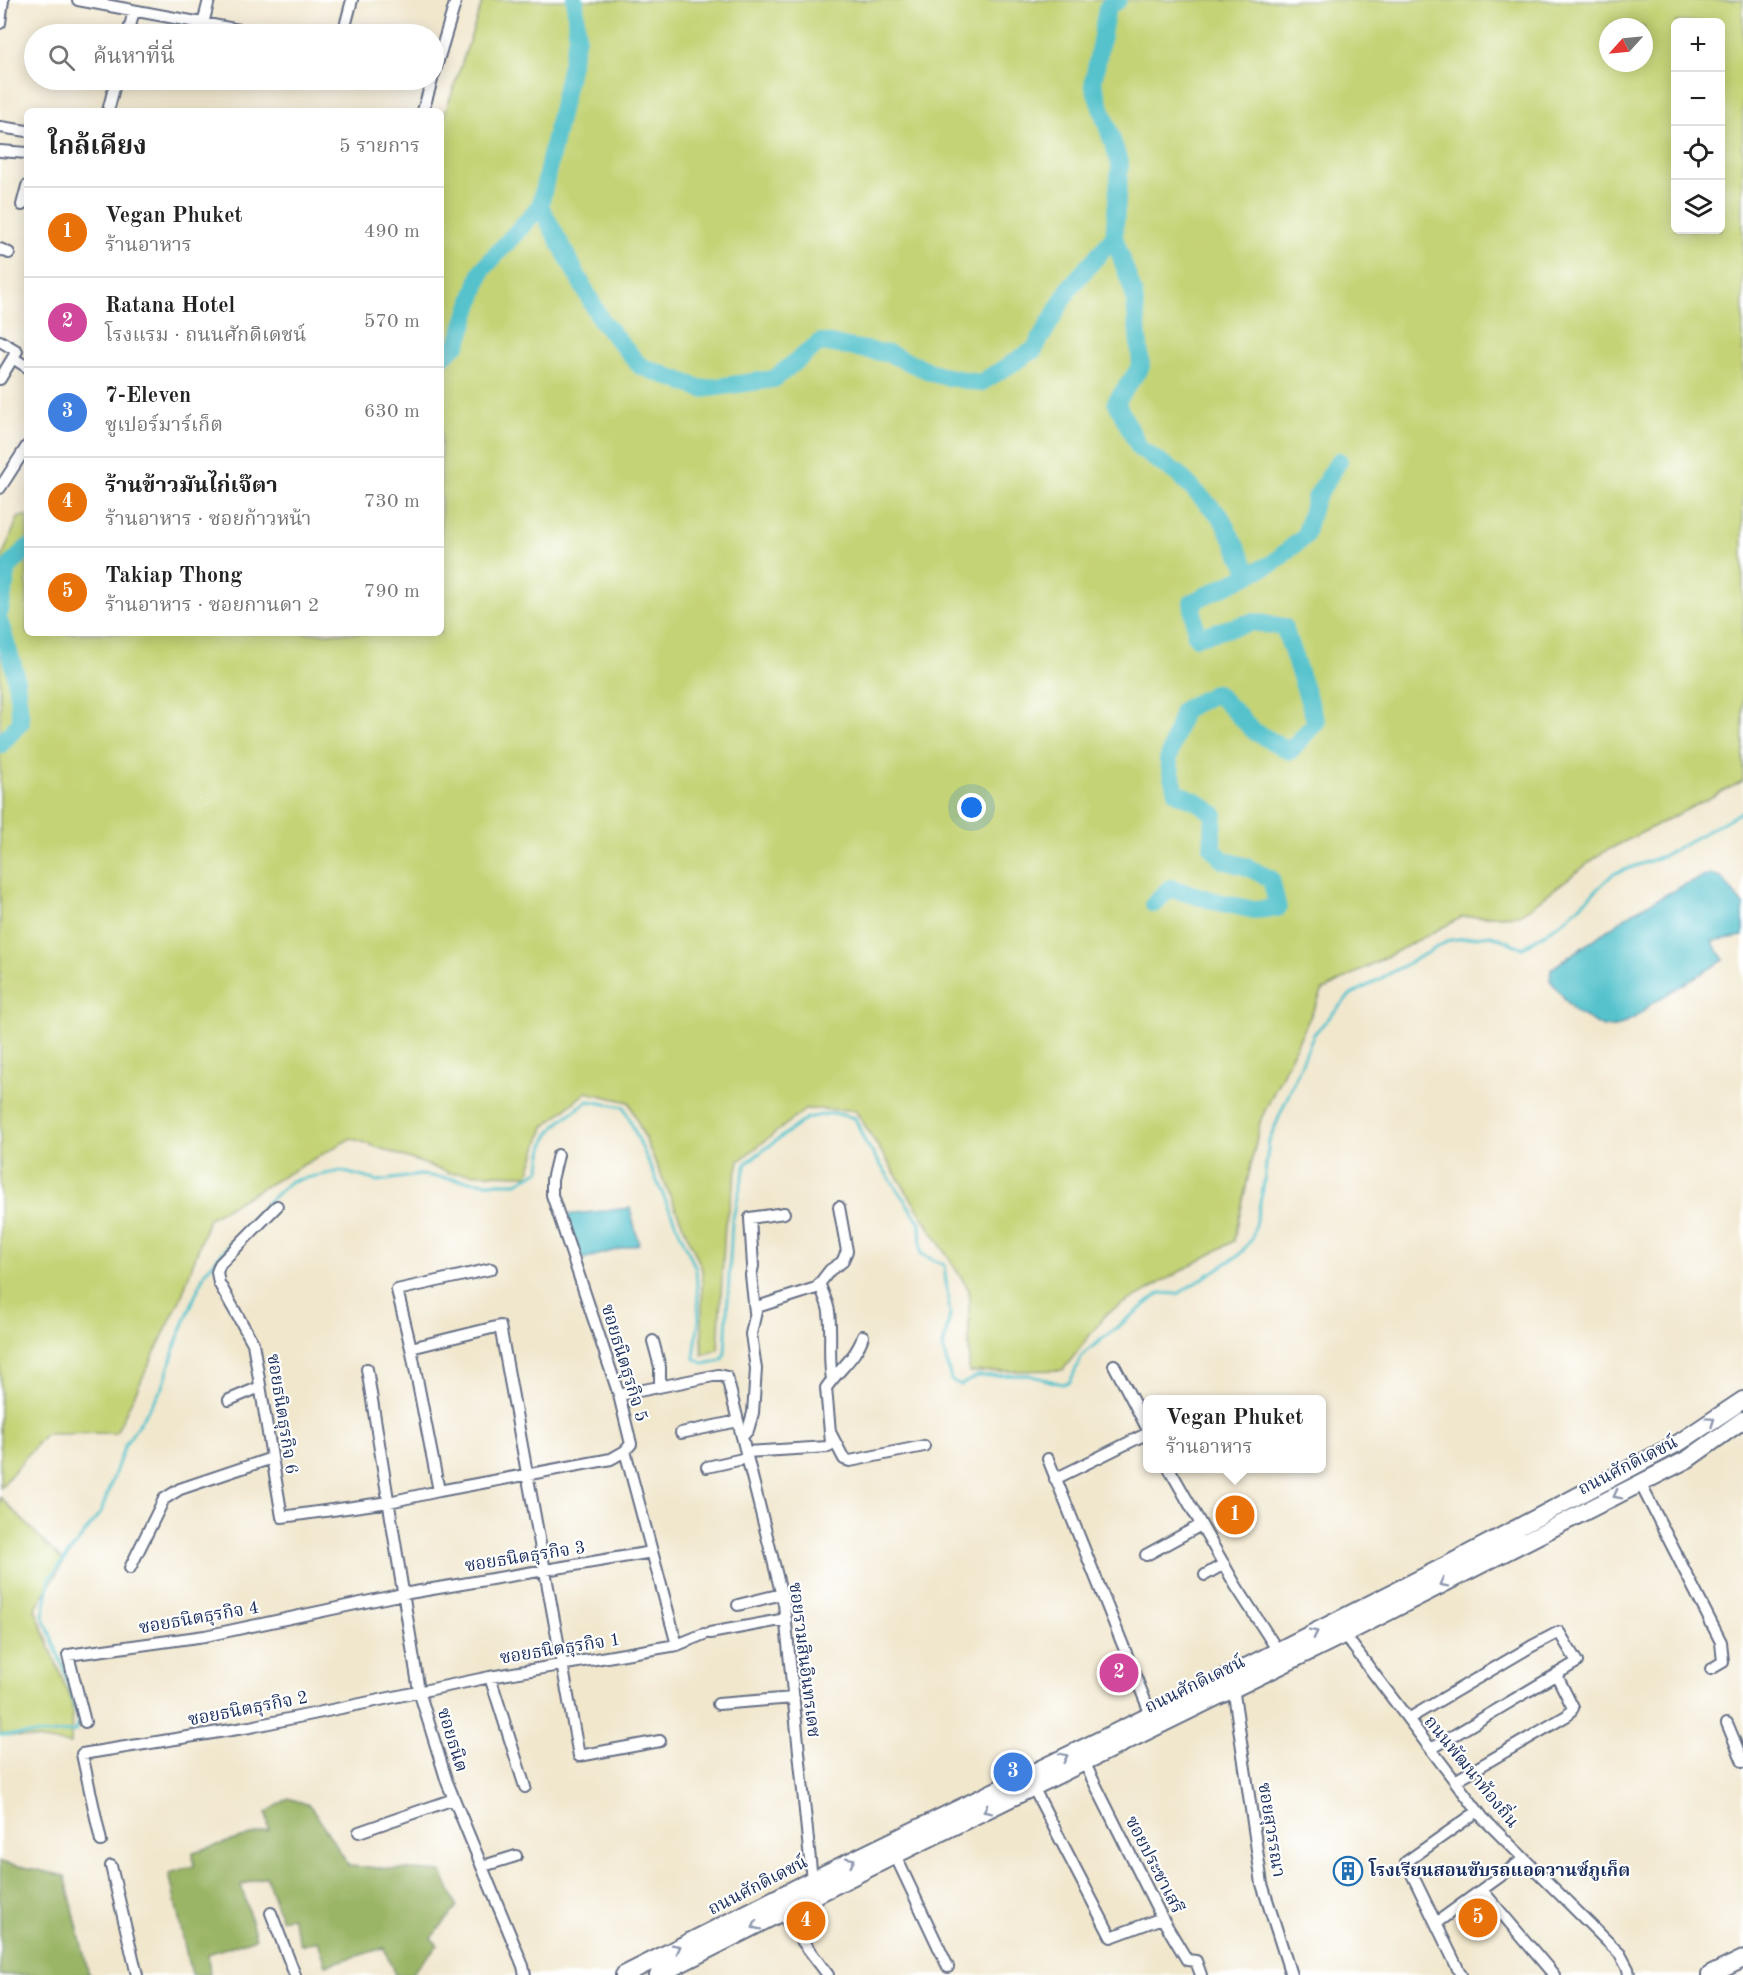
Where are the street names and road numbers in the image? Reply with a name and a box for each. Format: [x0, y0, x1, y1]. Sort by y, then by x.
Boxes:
street label: ซอยธนิตธุรกิจ 5 [596, 1302, 650, 1424]
street label: ซอยธนิตธุรกิจ 6 [262, 1352, 300, 1476]
street label: ถนนศักดิเดชน์ [1574, 1431, 1681, 1499]
street label: ซอยธนิตธุรกิจ 3 [463, 1539, 587, 1577]
street label: ซอยรวมสินอินทรเดช [786, 1581, 822, 1739]
street label: ซอยธนิตธุรกิจ 4 [137, 1599, 261, 1639]
street label: ซอยธนิตธุรกิจ 1 [498, 1631, 622, 1669]
street label: ถนนศักดิเดชน์ [1141, 1650, 1248, 1717]
street label: ซอยธนิตธุรกิจ 2 [186, 1689, 310, 1731]
street label: ซอยธนิต [434, 1706, 470, 1774]
street label: ถนนพัฒนาท้องถิ่น [1420, 1709, 1526, 1831]
street label: ซอยสุวรรณา [1253, 1781, 1287, 1879]
street label: ซอยประชาเสรี [1122, 1813, 1187, 1917]
street label: ถนนศักดิเดชน์ [704, 1851, 811, 1919]

